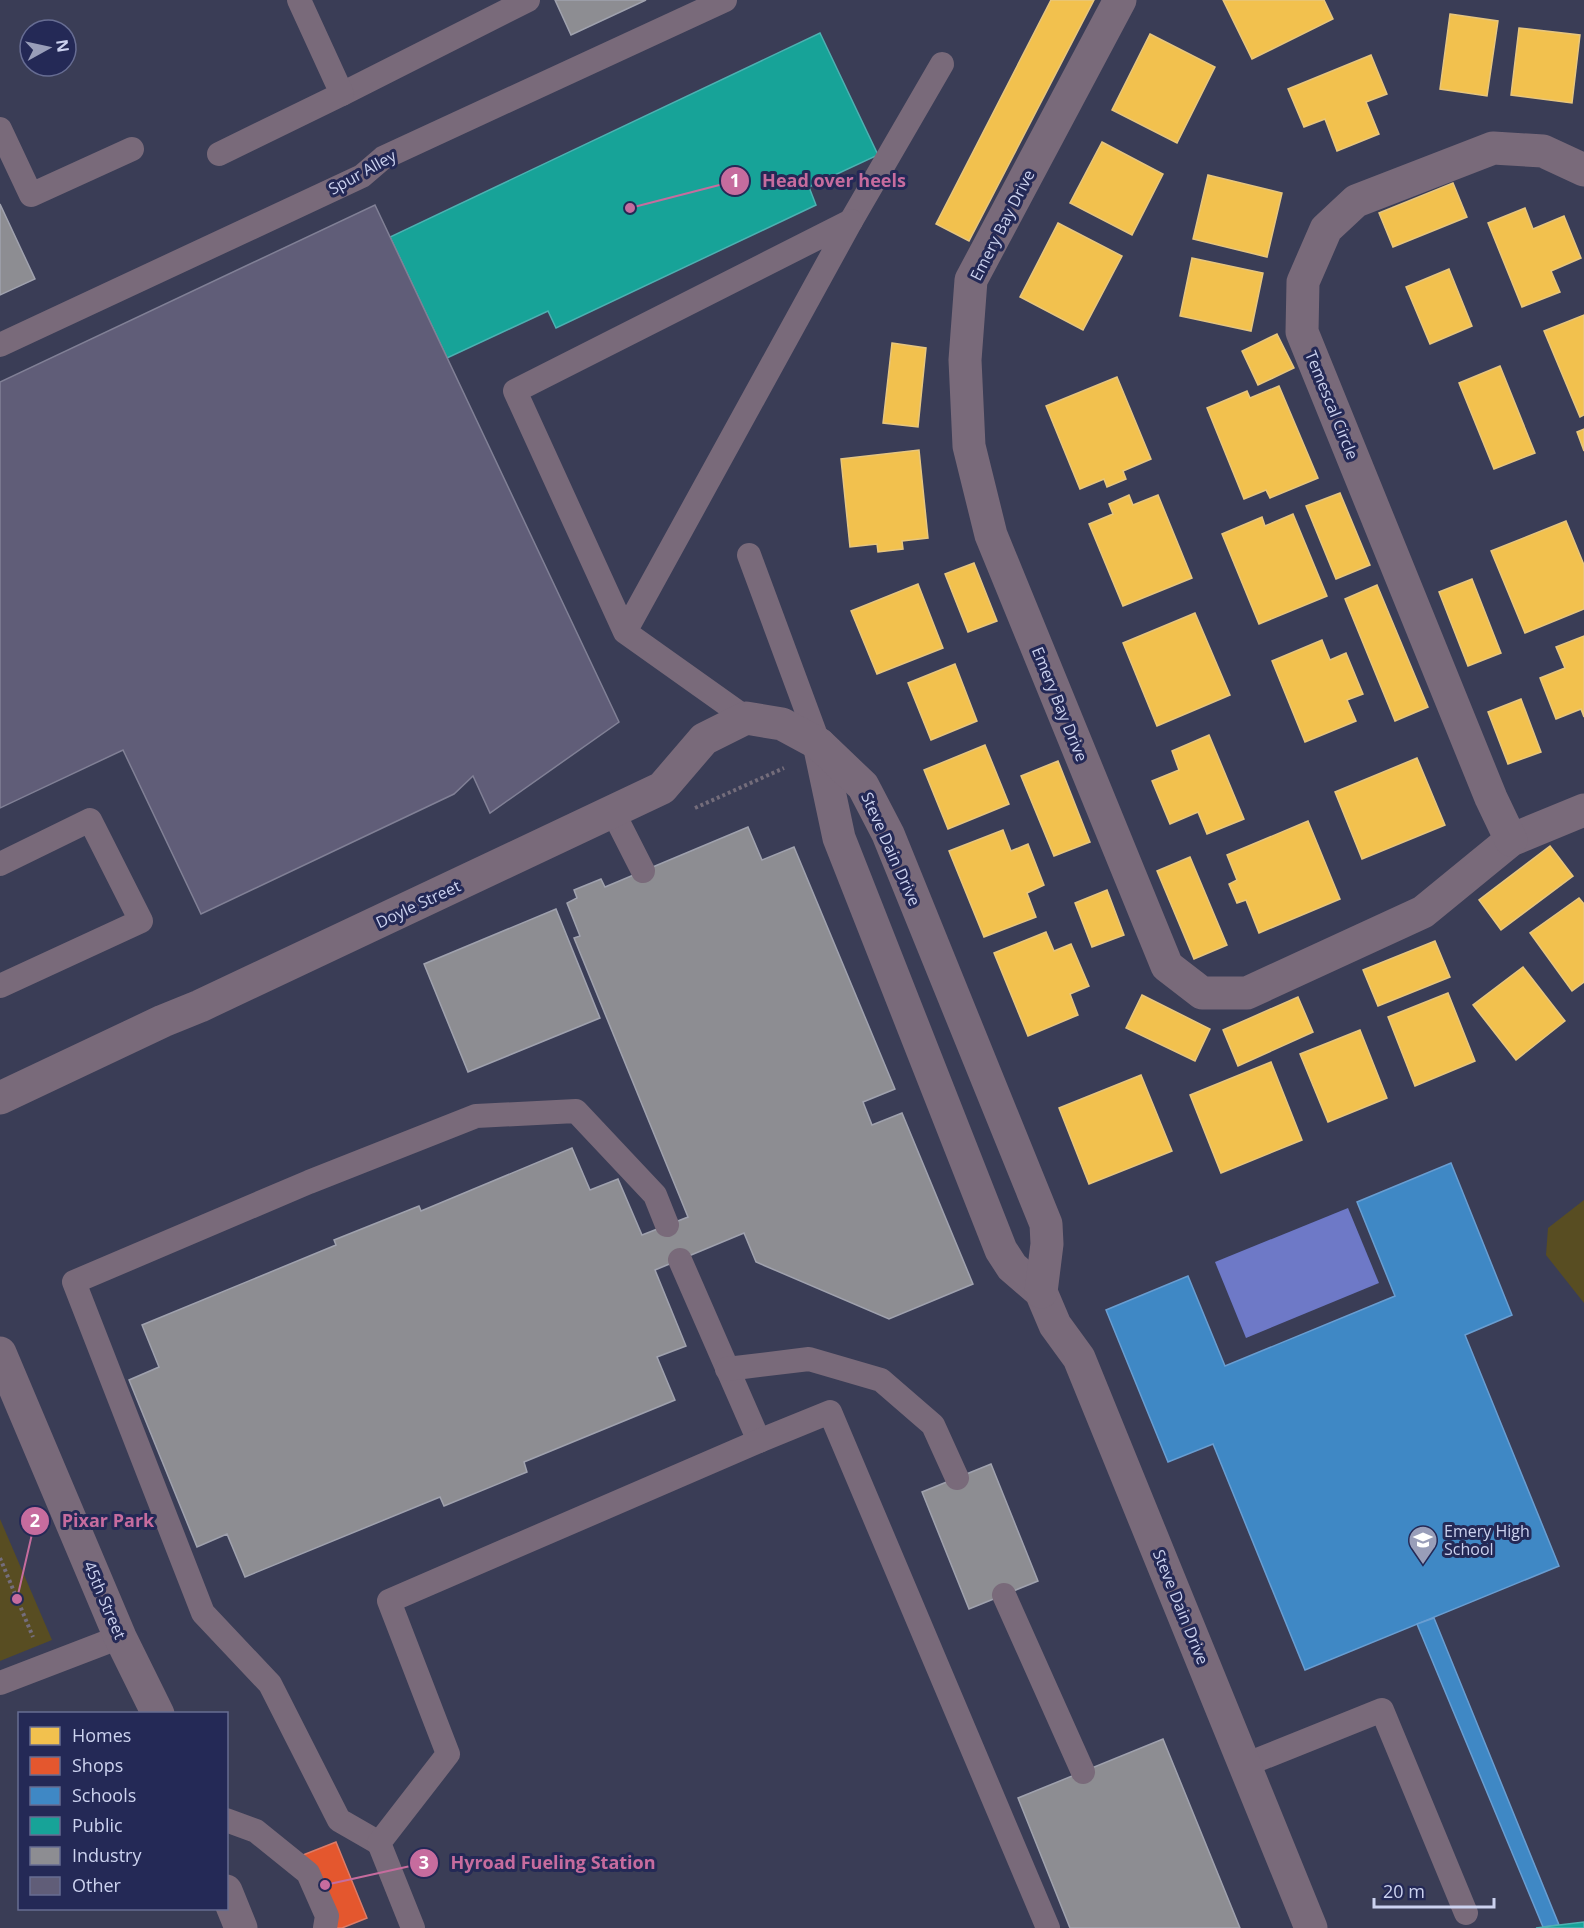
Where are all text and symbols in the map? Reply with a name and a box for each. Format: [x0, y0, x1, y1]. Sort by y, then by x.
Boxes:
north arrow [18, 18, 78, 78]
text: N [51, 38, 75, 54]
street label: Spur Alley [324, 144, 401, 200]
callout: Head over heels [720, 163, 918, 199]
street label: Emery Bay Drive [965, 166, 1039, 284]
text: 1 [730, 168, 740, 192]
text: Head over heels [762, 168, 906, 192]
street label: Temescal Circle [1300, 347, 1364, 463]
street label: Emery Bay Drive [1027, 643, 1093, 765]
street label: Steve Dain Drive [856, 789, 926, 909]
street label: Doyle Street [372, 875, 464, 933]
callout: Pixar Park [20, 1503, 167, 1539]
text: 2 [30, 1508, 40, 1532]
text: Pixar Park [62, 1508, 155, 1532]
place label: Emery High School [1444, 1520, 1530, 1560]
school or university icon: Emery High School [1407, 1524, 1439, 1566]
street label: Steve Dain Drive [1148, 1546, 1214, 1668]
street label: 45th Street [79, 1558, 131, 1643]
legend [18, 1712, 228, 1910]
text: Homes [72, 1723, 131, 1747]
text: Shops [72, 1753, 123, 1777]
text: Schools [72, 1783, 136, 1807]
text: Public [72, 1813, 123, 1837]
text: Industry [72, 1843, 142, 1867]
callout: Hyroad Fueling Station [409, 1845, 668, 1881]
text: 3 [419, 1850, 429, 1874]
text: Hyroad Fueling Station [450, 1850, 656, 1874]
scale bar [1374, 1871, 1494, 1909]
text: Other [72, 1873, 122, 1897]
text: 20 m [1383, 1879, 1425, 1903]

